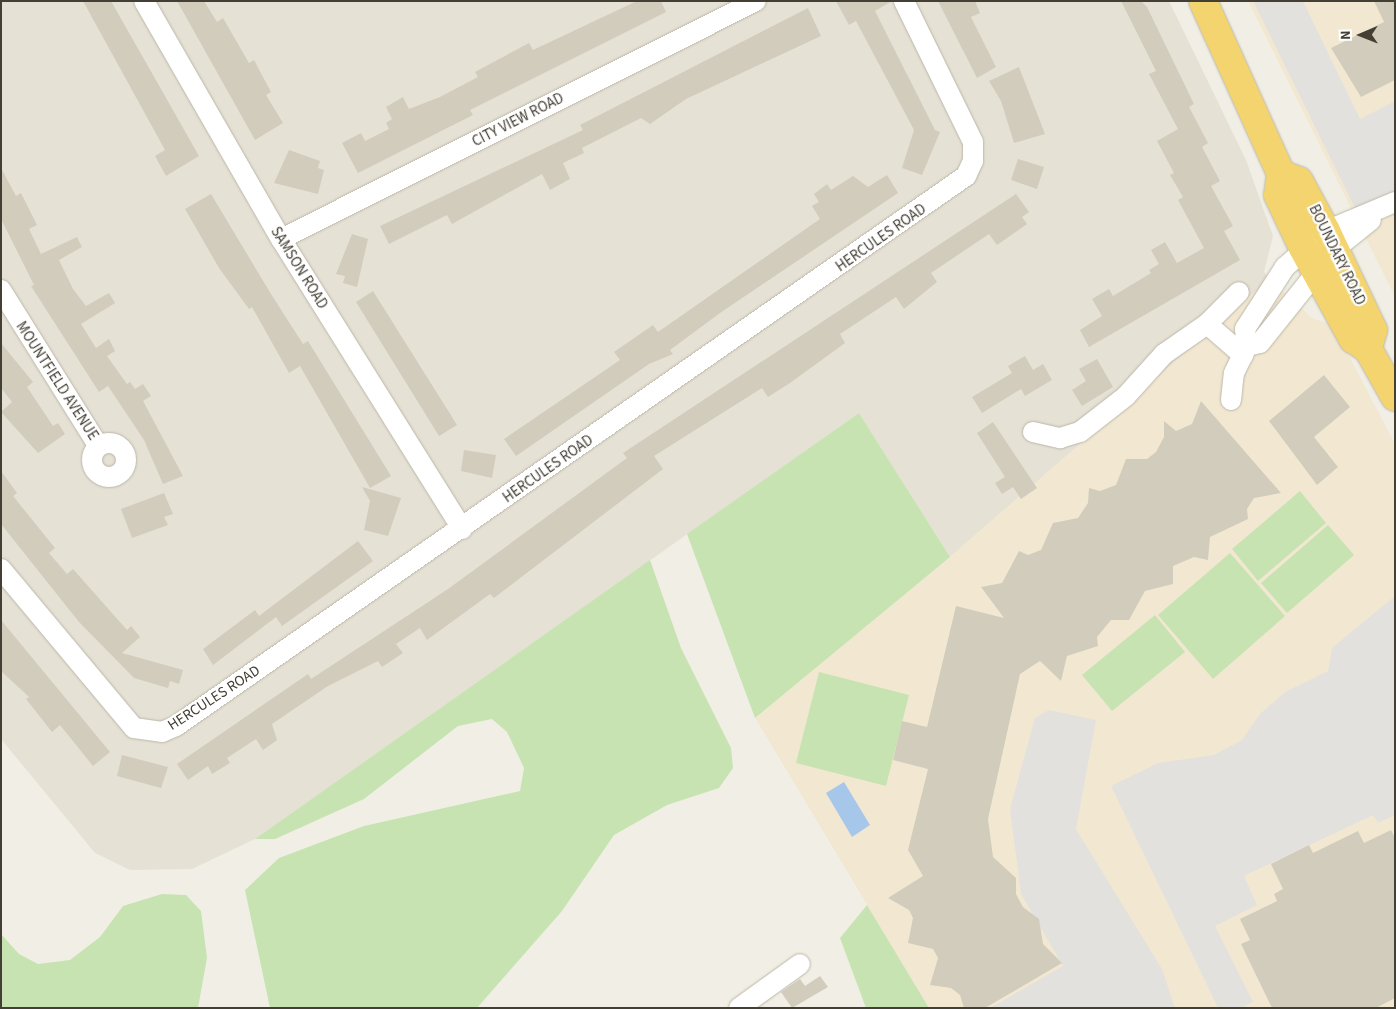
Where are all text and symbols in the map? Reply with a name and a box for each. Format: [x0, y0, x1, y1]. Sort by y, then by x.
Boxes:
north arrow [1336, 10, 1386, 60]
text: N [1336, 30, 1356, 40]
street label: CITY VIEW ROAD [469, 89, 567, 151]
street label: HERCULES ROAD [832, 200, 930, 276]
street label: BOUNDARY ROAD [1305, 202, 1369, 308]
street label: SAMSON ROAD [267, 224, 331, 312]
street label: MOUNTFIELD AVENUE [12, 318, 102, 444]
street label: HERCULES ROAD [499, 431, 597, 507]
street label: HERCULES ROAD [165, 662, 263, 734]

